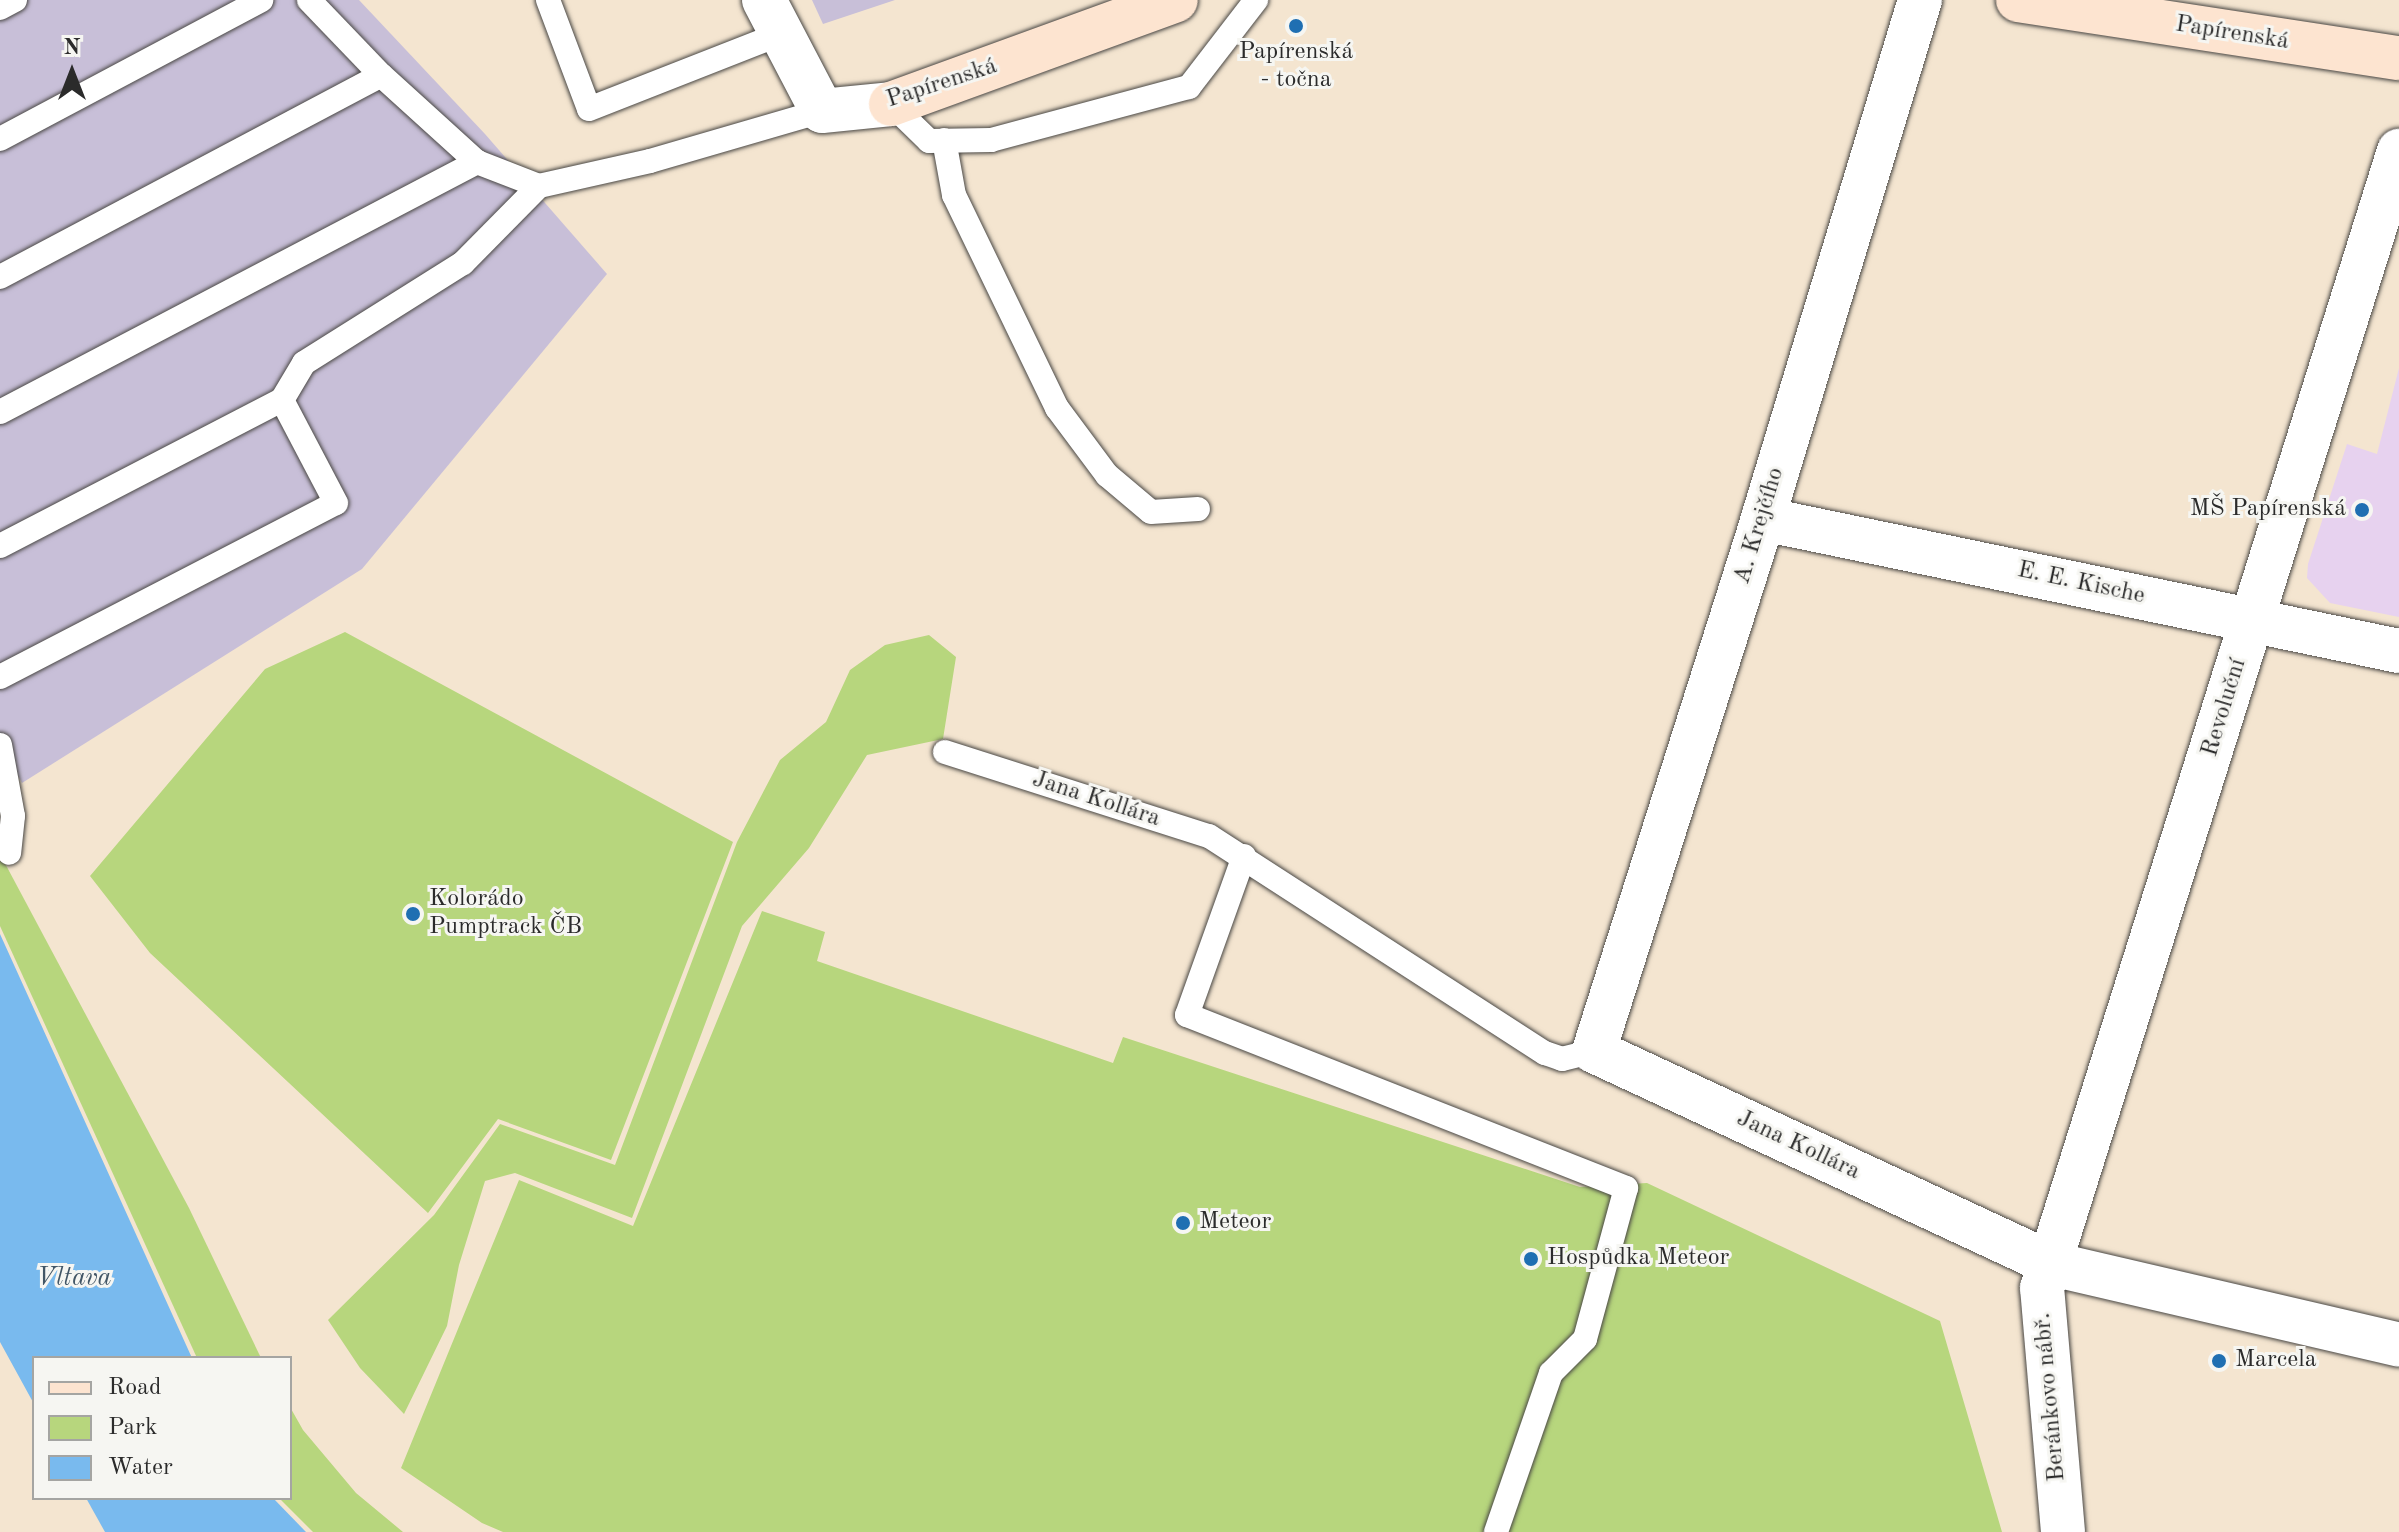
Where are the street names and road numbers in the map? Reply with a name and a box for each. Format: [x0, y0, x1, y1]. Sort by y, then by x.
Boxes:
street label: Papírenská [2173, 11, 2291, 57]
street label: Papírenská [883, 53, 1001, 115]
street label: A. Krejčího [1729, 464, 1791, 588]
street label: E. E. Kische [2015, 556, 2147, 612]
street label: Revoluční [2196, 656, 2254, 760]
street label: Jana Kollára [1028, 766, 1164, 834]
street label: Jana Kollára [1732, 1105, 1864, 1187]
street label: Beránkovo nábř. [2029, 1311, 2073, 1483]

